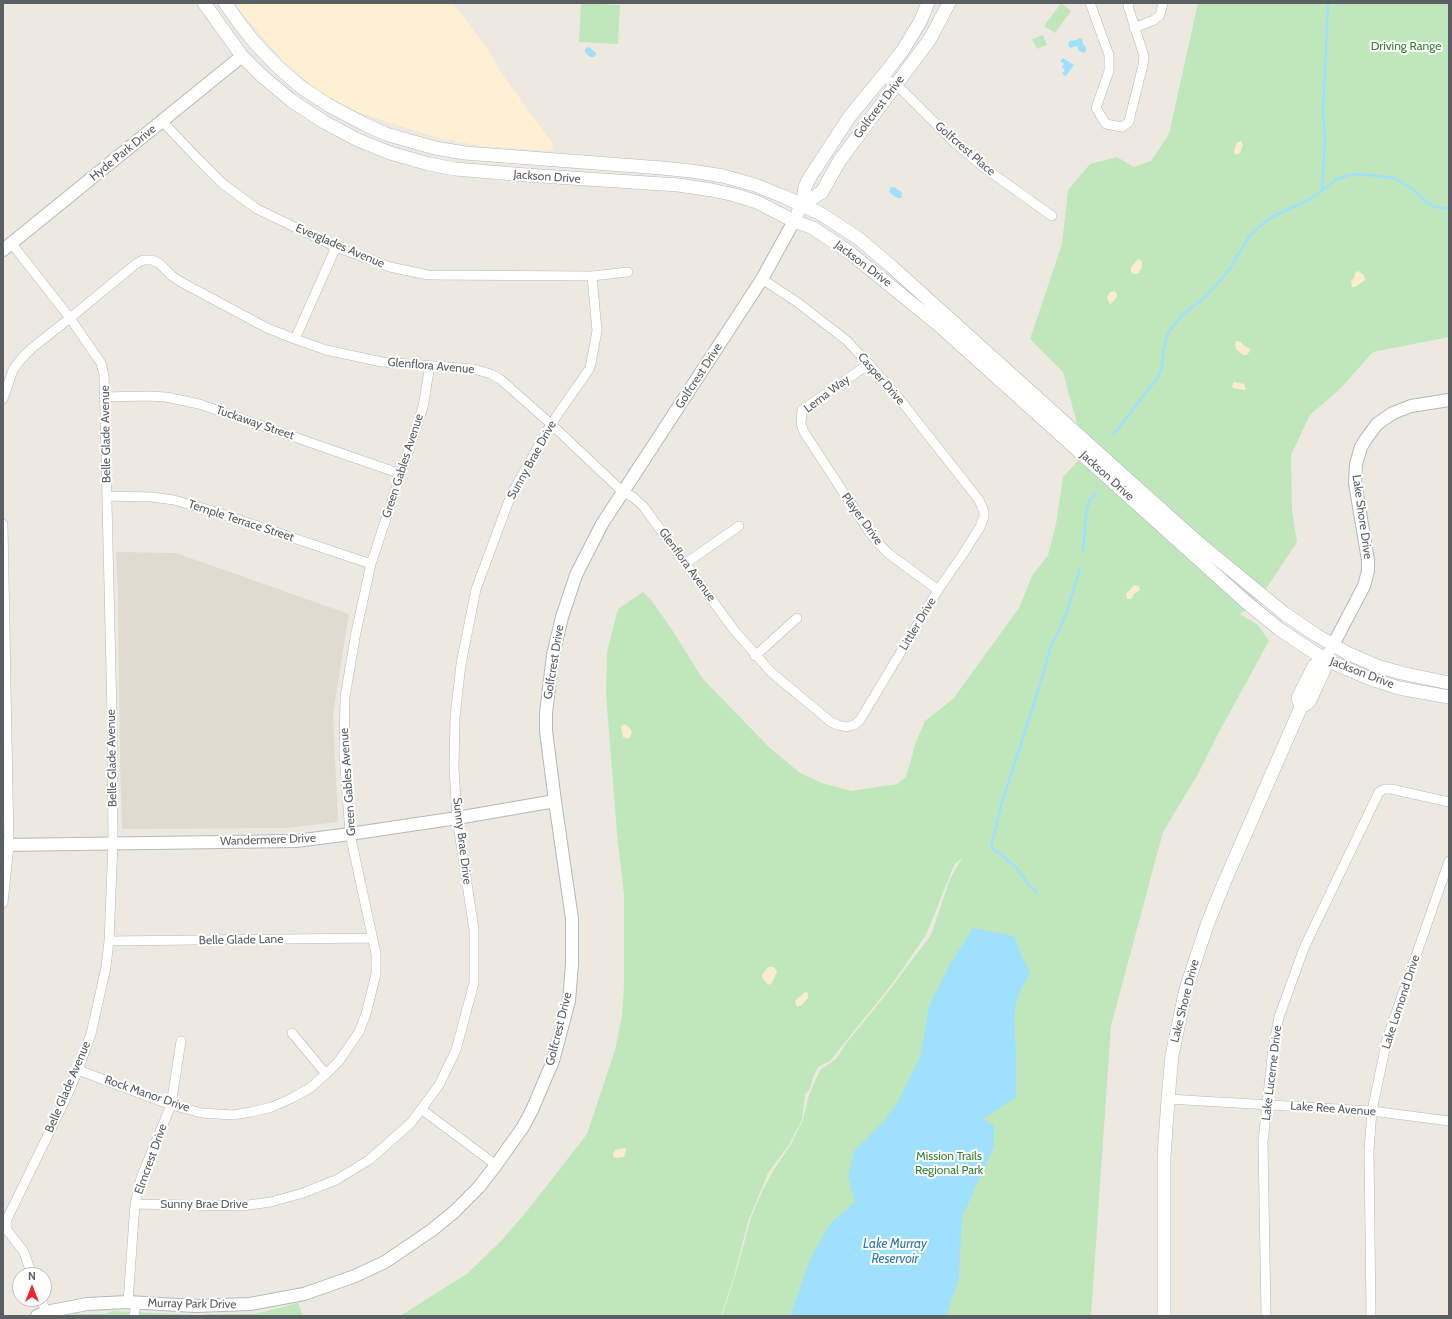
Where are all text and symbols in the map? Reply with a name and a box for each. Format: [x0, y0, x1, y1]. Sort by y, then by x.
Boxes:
park label: Driving Range [1371, 39, 1441, 53]
street label: Golfcrest Drive [851, 73, 907, 141]
street label: Golfcrest Place [932, 119, 998, 179]
street label: Hyde Park Drive [87, 122, 159, 184]
street label: Jackson Drive [513, 167, 581, 187]
street label: Everglades Avenue [293, 221, 387, 271]
street label: Jackson Drive [832, 238, 894, 290]
street label: Golfcrest Drive [672, 341, 726, 411]
street label: Casper Drive [854, 350, 908, 408]
street label: Glenflora Avenue [387, 355, 475, 377]
street label: Lema Way [801, 372, 853, 416]
street label: Belle Glade Avenue [98, 385, 114, 483]
street label: Tuckaway Street [214, 403, 296, 443]
street label: Green Gables Avenue [379, 412, 427, 520]
street label: Sunny Brae Drive [504, 418, 560, 502]
street label: Jackson Drive [1077, 448, 1137, 504]
street label: Lake Shore Drive [1349, 474, 1375, 560]
street label: Player Drive [838, 490, 886, 548]
street label: Temple Terrace Street [186, 497, 296, 545]
street label: Glenflora Avenue [656, 526, 718, 604]
street label: Littler Drive [897, 595, 939, 653]
street label: Golfcrest Drive [541, 624, 567, 700]
street label: Jackson Drive [1328, 654, 1396, 692]
street label: Belle Glade Avenue [104, 709, 120, 807]
street label: Green Gables Avenue [337, 727, 359, 837]
street label: Sunny Brae Drive [450, 797, 474, 885]
street label: Wandermere Drive [220, 831, 316, 849]
street label: Belle Glade Lane [199, 932, 283, 948]
street label: Lake Lomond Drive [1379, 953, 1423, 1051]
street label: Lake Shore Drive [1168, 958, 1202, 1044]
street label: Golfcrest Drive [543, 991, 575, 1067]
street label: Lake Lucerne Drive [1259, 1025, 1285, 1121]
street label: Belle Glade Avenue [42, 1039, 94, 1135]
street label: Rock Manor Drive [102, 1073, 192, 1115]
street label: Lake Ree Avenue [1290, 1099, 1376, 1119]
street label: Elmcrest Drive [132, 1122, 170, 1196]
park label: Mission Trails Regional Park [915, 1149, 983, 1177]
street label: Sunny Brae Drive [160, 1197, 248, 1211]
water label: Lake Murray Reservoir [863, 1236, 927, 1267]
north arrow [12, 1267, 52, 1307]
text: N [28, 1269, 36, 1283]
street label: Murray Park Drive [147, 1296, 237, 1312]

